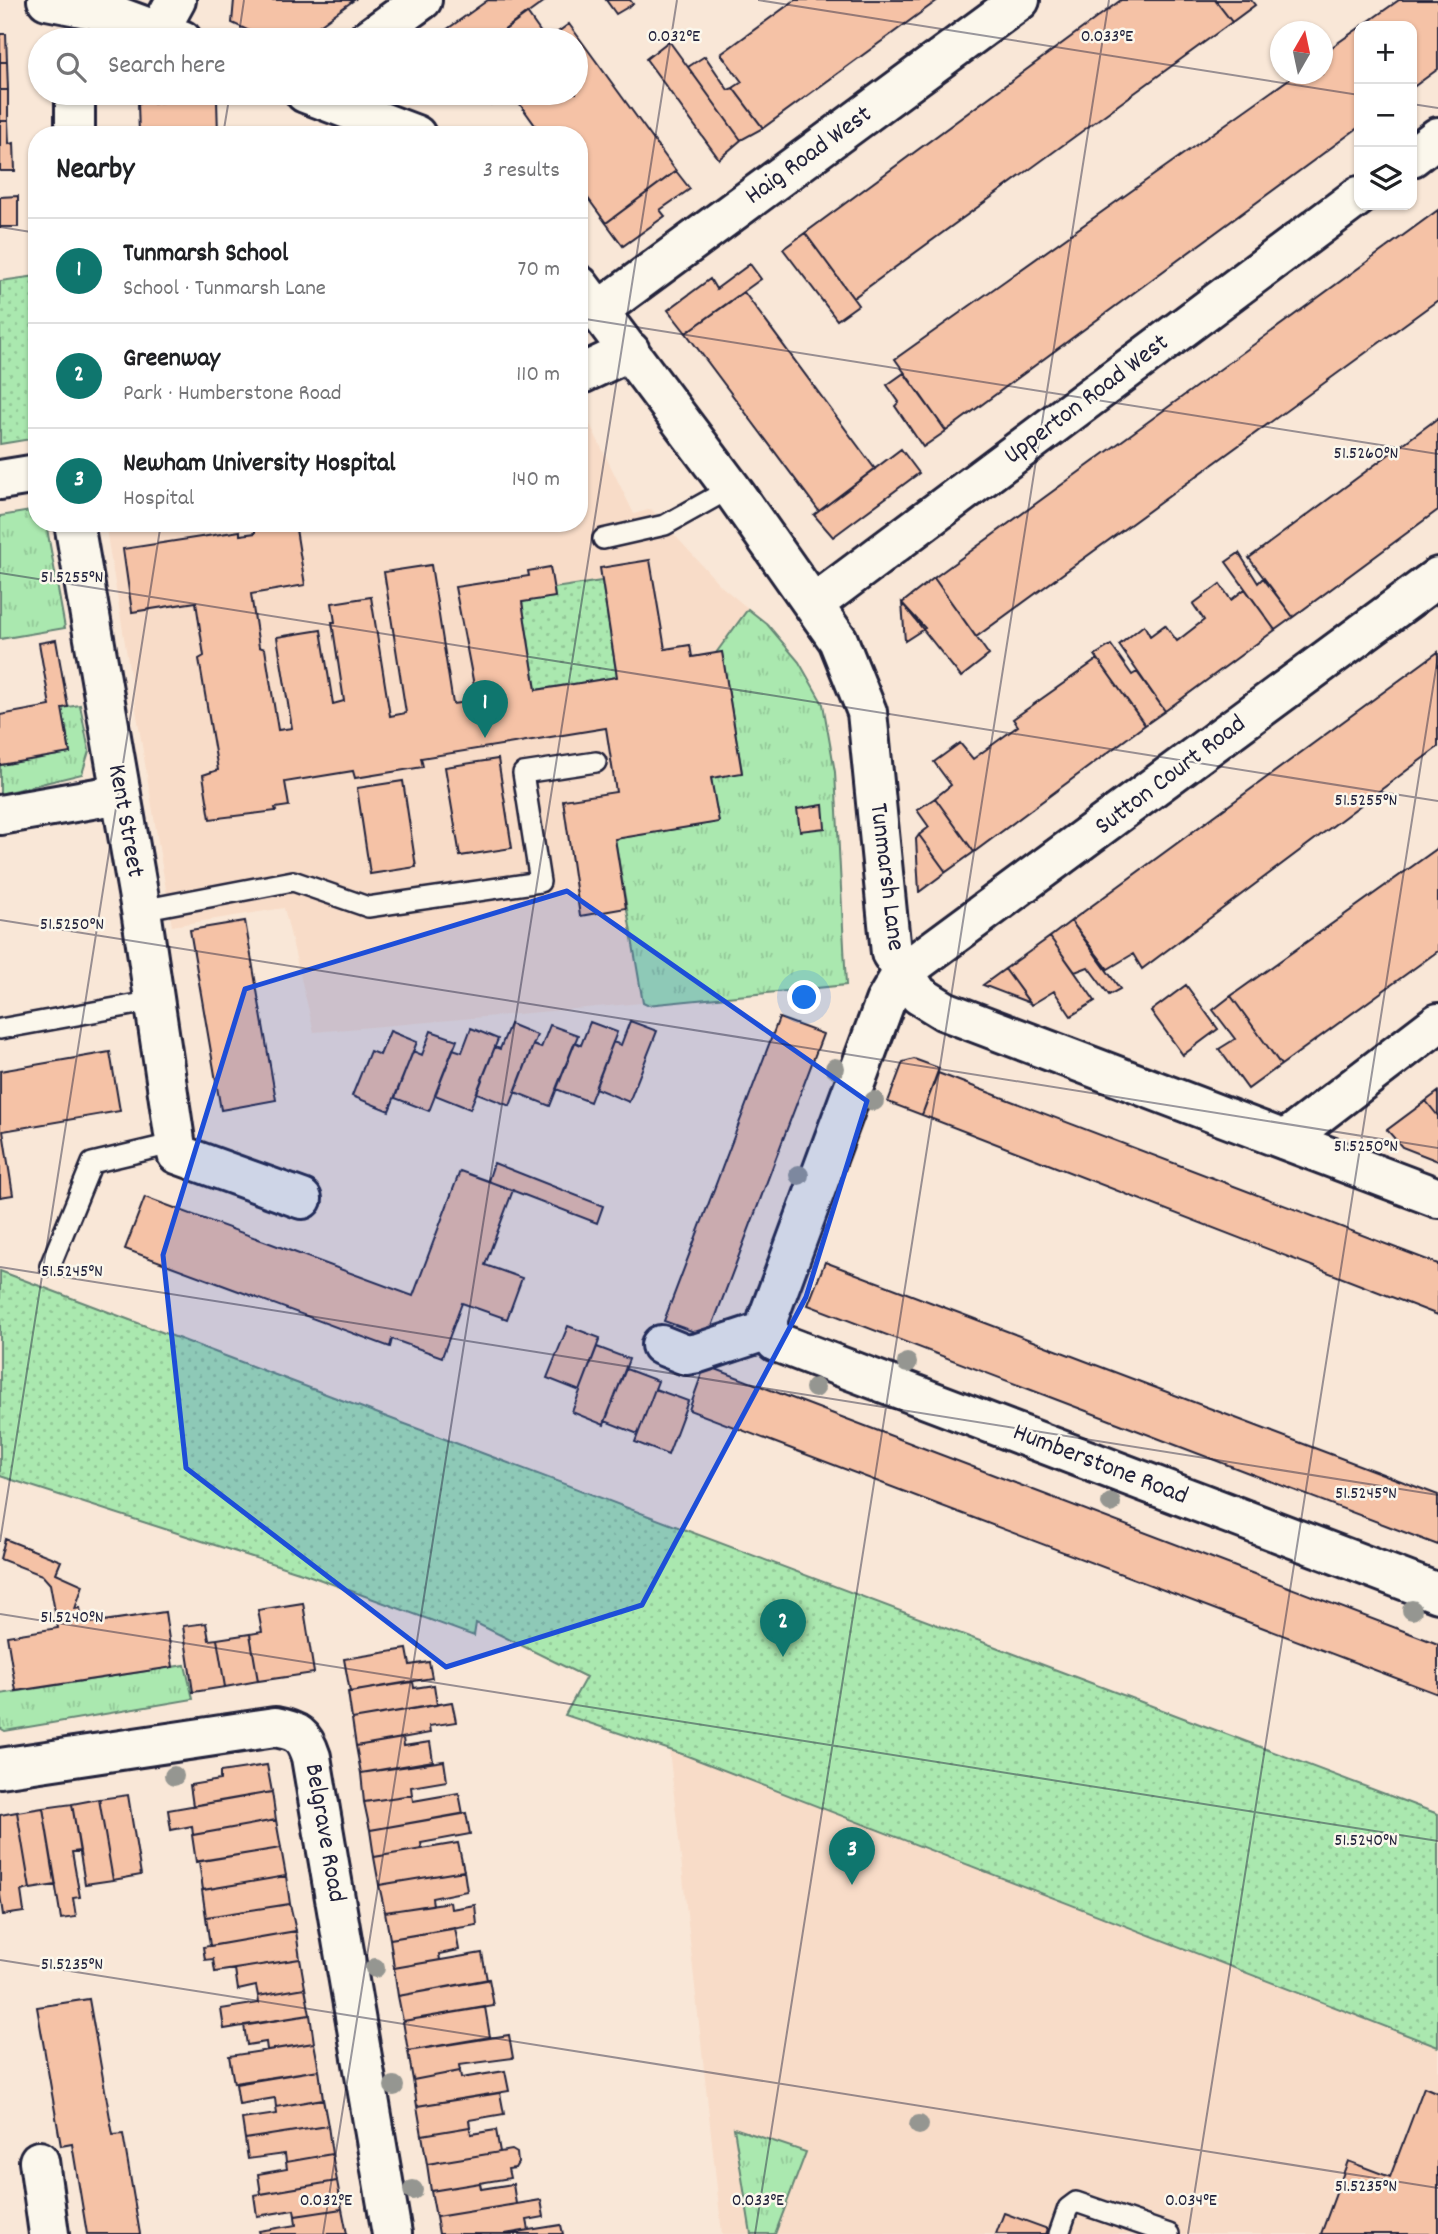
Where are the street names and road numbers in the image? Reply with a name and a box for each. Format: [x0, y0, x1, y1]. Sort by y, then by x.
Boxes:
street label: Haig Road West [738, 97, 881, 215]
street label: Upperton Road West [997, 325, 1178, 474]
street label: Sutton Court Road [1088, 707, 1254, 845]
street label: Kent Street [97, 762, 153, 881]
street label: Tunmarsh Lane [859, 801, 913, 953]
street label: Humberstone Road [1007, 1415, 1193, 1515]
street label: Belgrave Road [294, 1761, 354, 1905]

